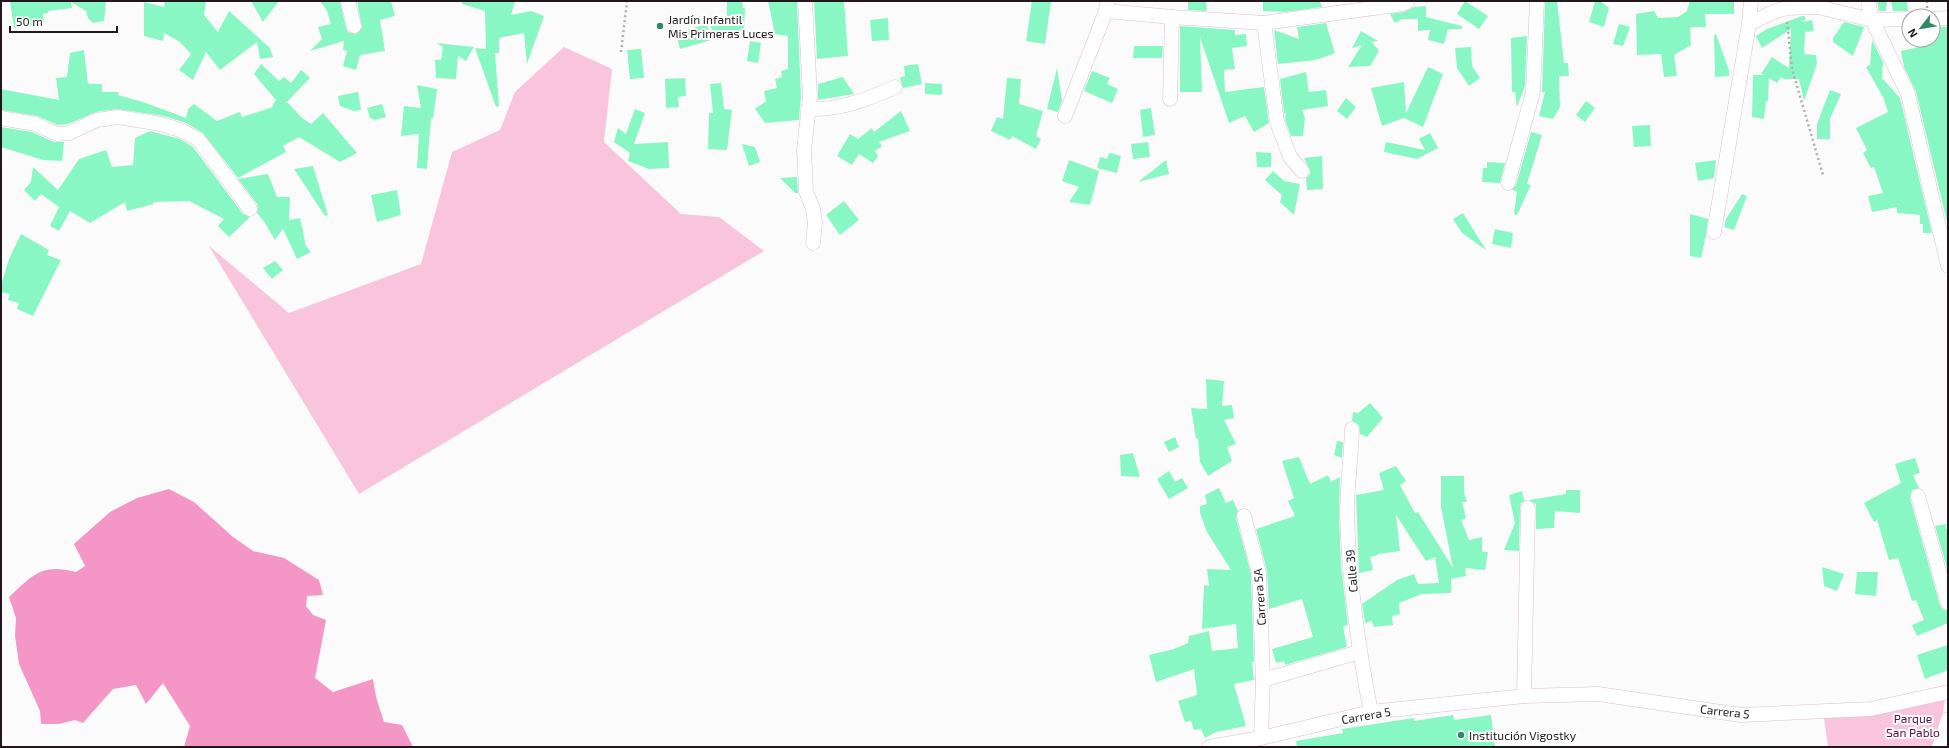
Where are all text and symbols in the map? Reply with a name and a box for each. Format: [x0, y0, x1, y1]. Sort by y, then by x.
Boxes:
scale bar [10, 8, 117, 34]
north arrow [1901, 8, 1941, 48]
place label: Jardín Infantil Mis Primeras Luces [668, 12, 774, 40]
text: 50 m [16, 14, 43, 28]
marker: Jardín Infantil Mis Primeras Luces [655, 21, 665, 31]
text: N [1904, 27, 1920, 40]
street label: Calle 39 [1342, 549, 1360, 593]
street label: Carrera 5A [1250, 567, 1268, 626]
street label: Carrera 5 [1699, 701, 1751, 721]
street label: Carrera 5 [1340, 704, 1392, 726]
park label: Parque San Pablo [1886, 711, 1940, 739]
place label: Institución Vigostky [1469, 728, 1577, 742]
marker: Institución Vigostky [1456, 730, 1466, 740]

